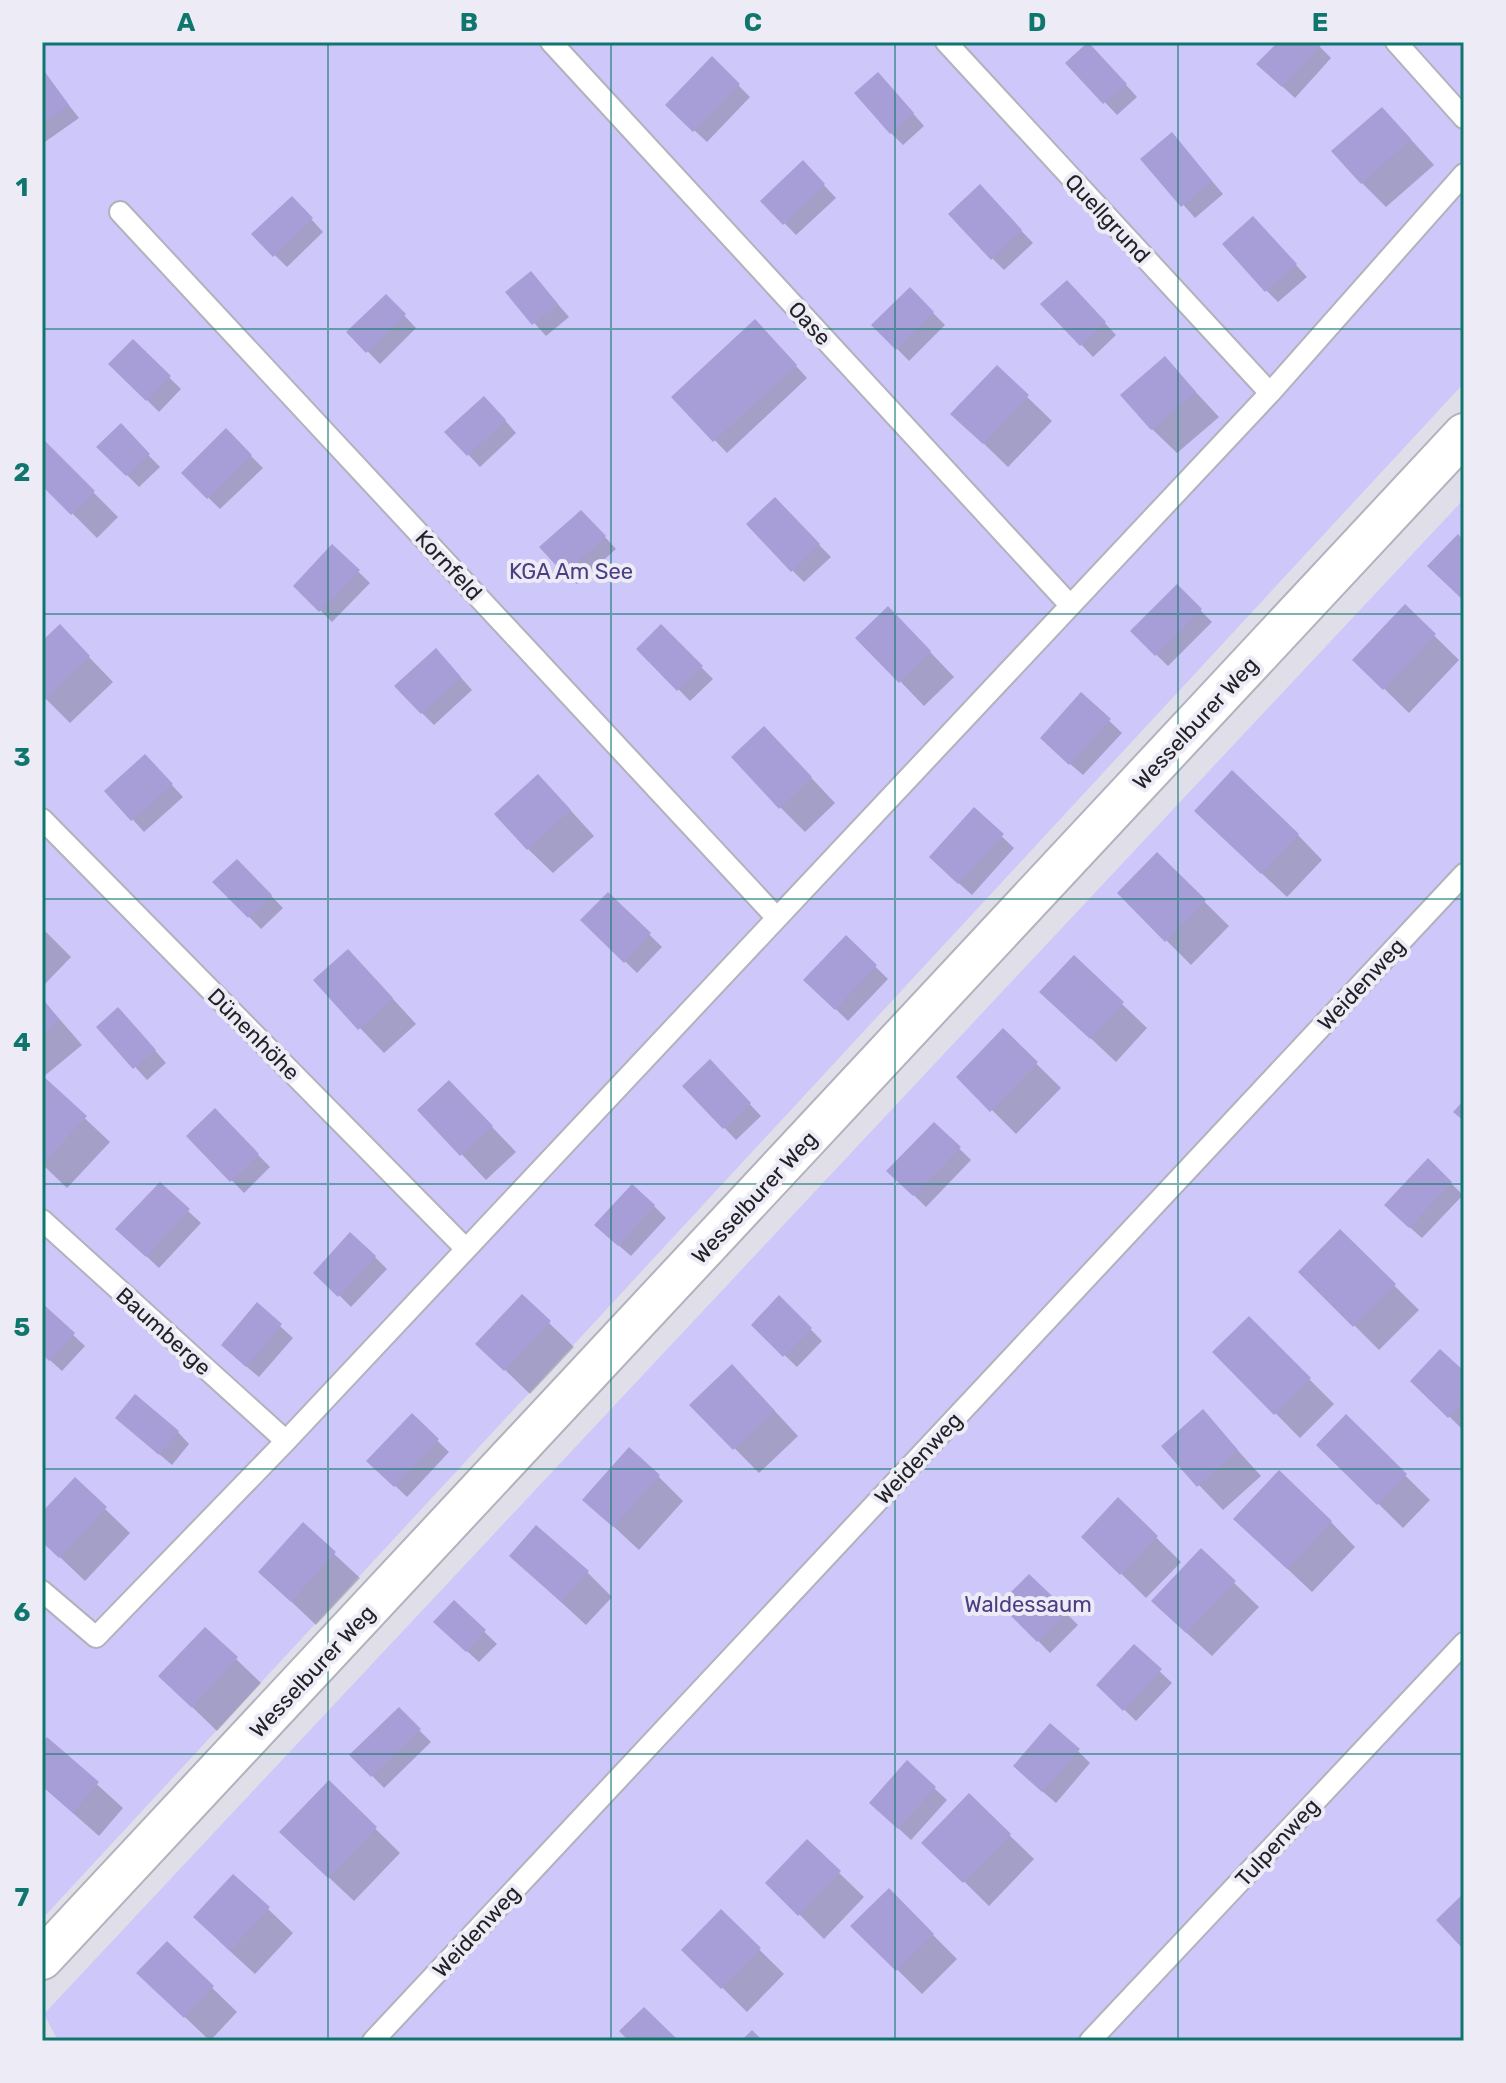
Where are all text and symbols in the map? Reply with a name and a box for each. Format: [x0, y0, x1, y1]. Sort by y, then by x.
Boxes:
text: A [177, 7, 196, 38]
text: B [460, 7, 478, 38]
text: C [744, 7, 762, 38]
text: D [1028, 7, 1046, 38]
text: E [1312, 7, 1328, 38]
street label: Quellgrund [1059, 168, 1156, 269]
text: 1 [16, 172, 28, 203]
street label: Oase [783, 296, 837, 351]
text: 2 [14, 457, 30, 488]
street label: Kornfeld [410, 525, 488, 606]
park label: KGA Am See [509, 558, 633, 585]
street label: Wesselburer Weg [1127, 651, 1264, 795]
text: 3 [13, 742, 31, 773]
street label: Weidenweg [1312, 933, 1411, 1036]
street label: Dünenhöhe [202, 983, 305, 1086]
text: 4 [13, 1027, 31, 1058]
street label: Wesselburer Weg [686, 1125, 823, 1269]
street label: Baumberge [111, 1282, 217, 1381]
text: 5 [14, 1312, 30, 1343]
street label: Weidenweg [869, 1407, 968, 1510]
park label: Waldessaum [964, 1591, 1092, 1618]
text: 6 [14, 1597, 31, 1628]
street label: Wesselburer Weg [244, 1599, 381, 1743]
street label: Tulpenweg [1230, 1793, 1325, 1892]
street label: Weidenweg [427, 1880, 526, 1983]
text: 7 [15, 1882, 30, 1913]

